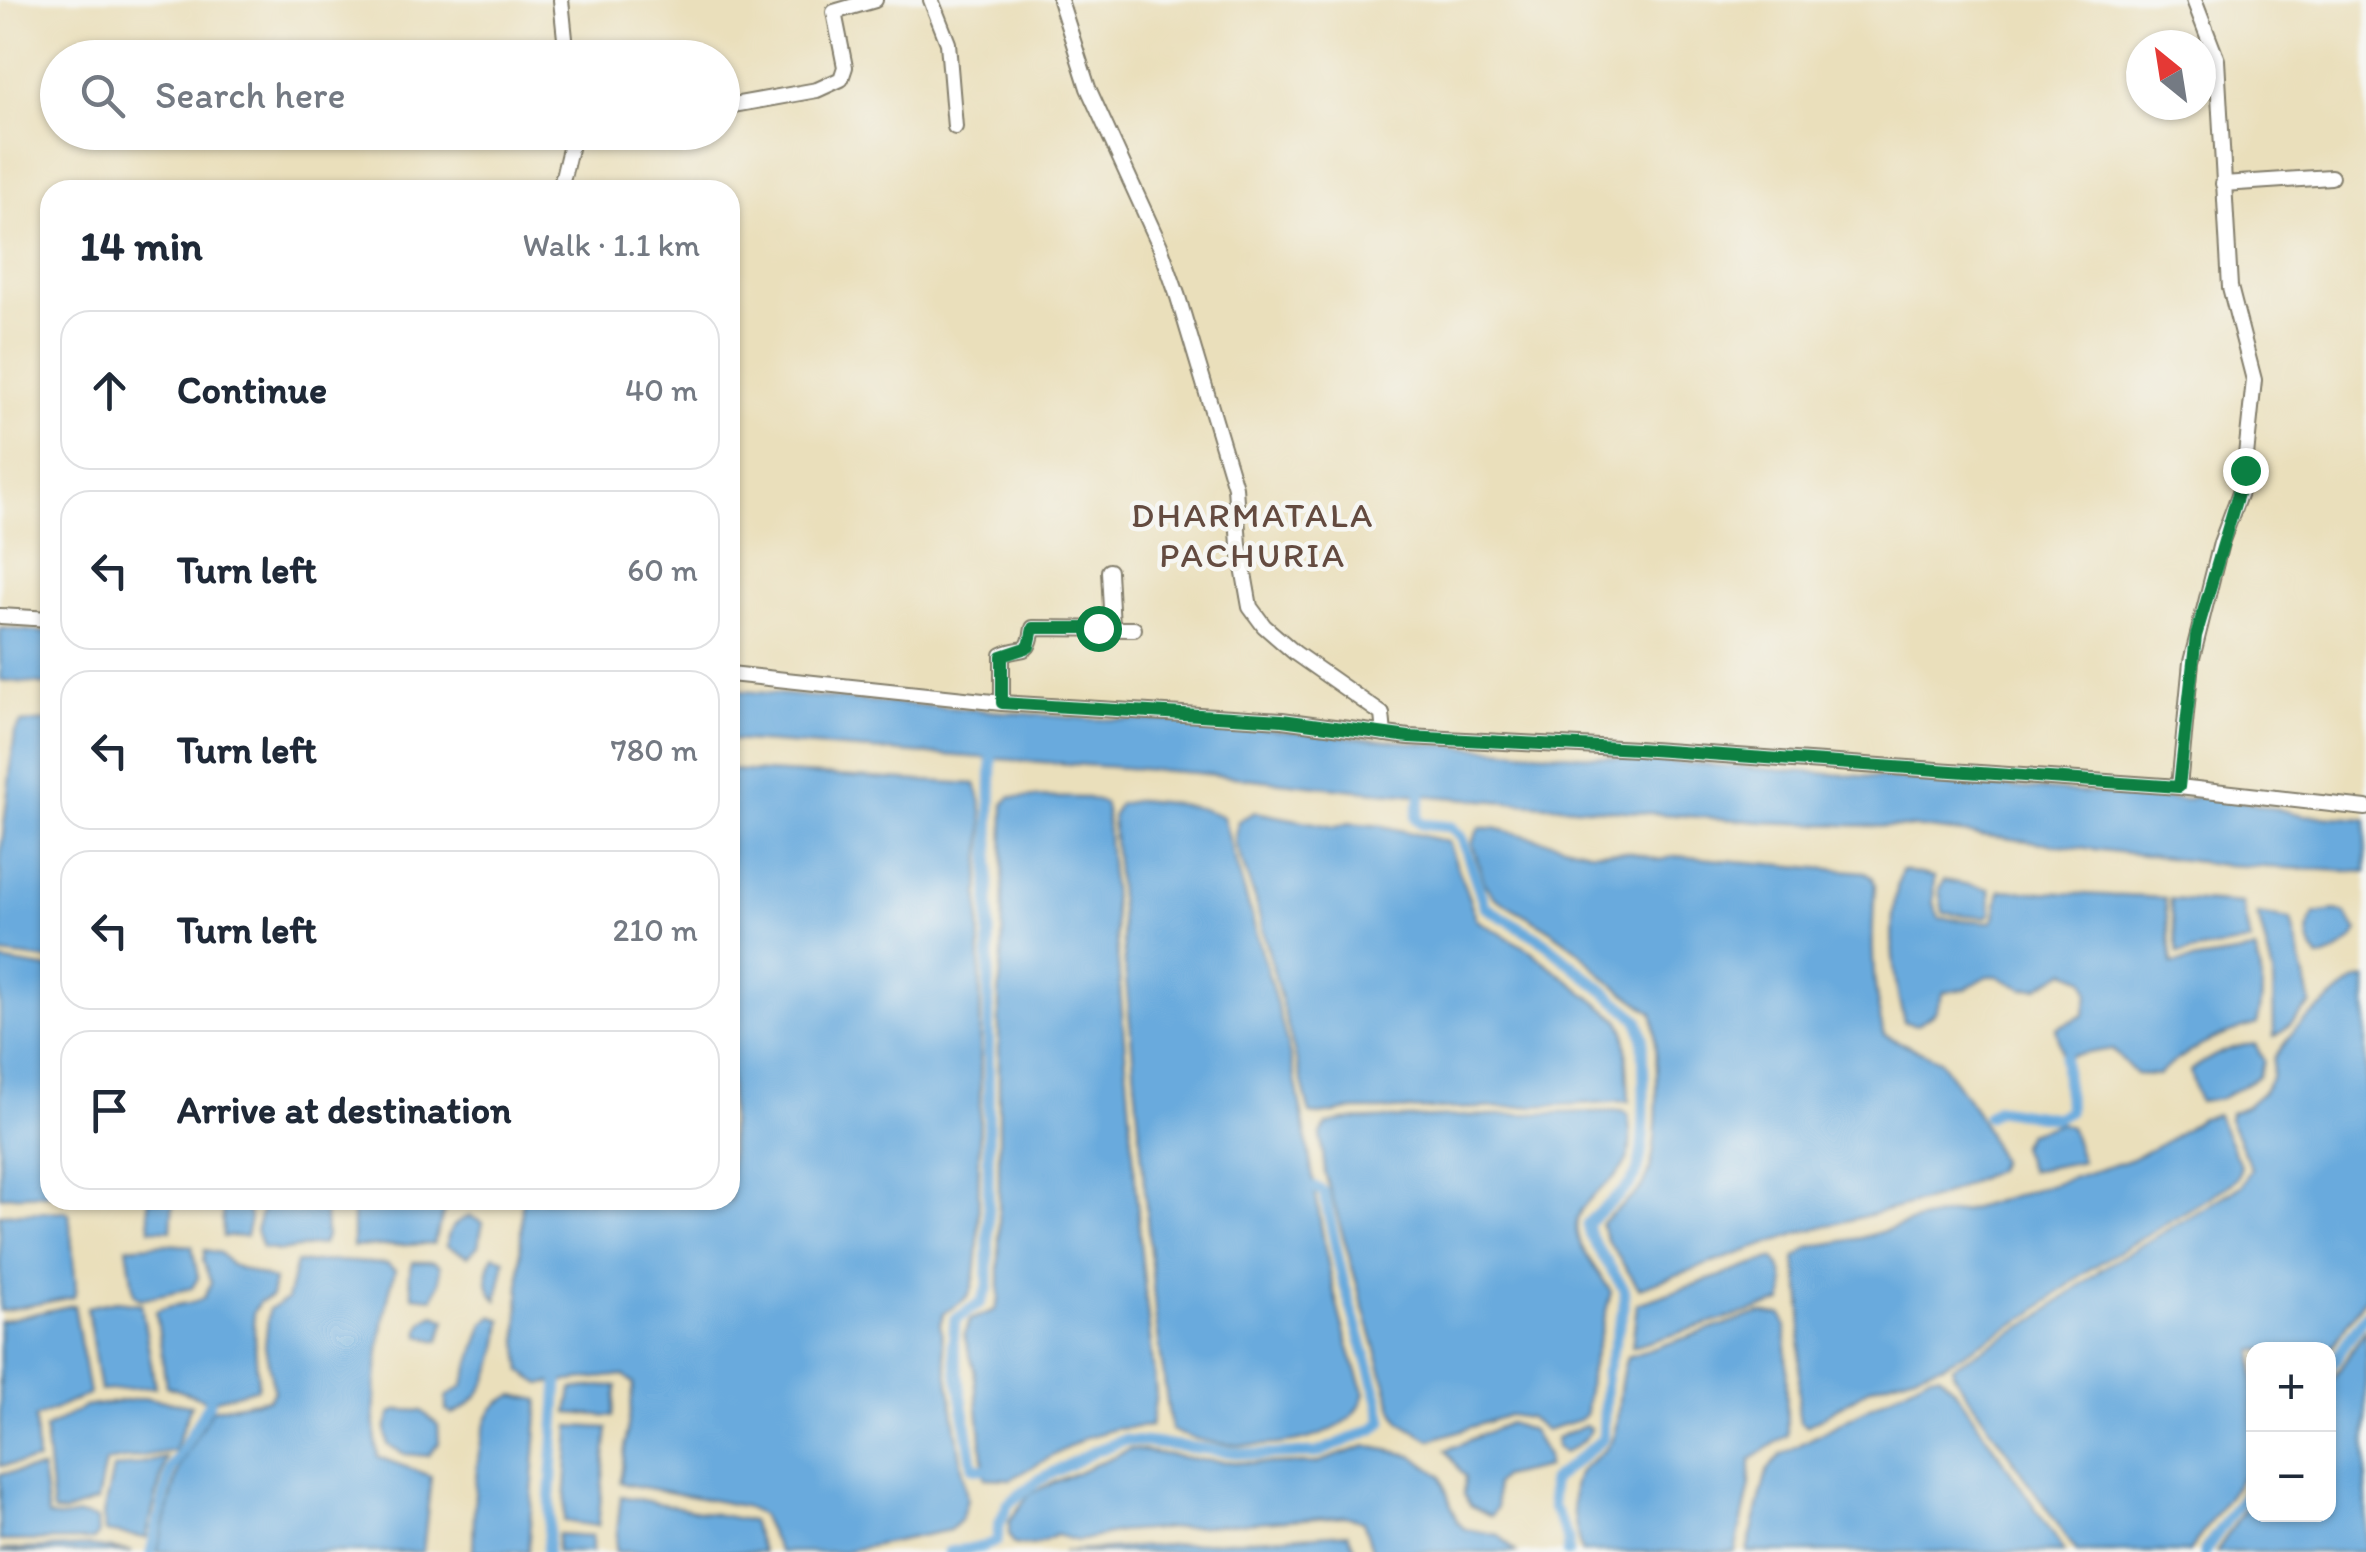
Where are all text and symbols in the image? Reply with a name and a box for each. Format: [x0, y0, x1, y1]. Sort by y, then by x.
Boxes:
north arrow [2126, 30, 2216, 120]
search box [40, 40, 740, 150]
icon: search [75, 68, 130, 123]
text: Search here [155, 72, 346, 118]
text: 14 min [80, 220, 203, 271]
text: Walk · 1.1 km [523, 226, 700, 264]
icon: ahead [82, 363, 137, 418]
text: Continue [177, 367, 327, 413]
text: 40 m [625, 371, 698, 409]
route end [2223, 448, 2269, 494]
district label: DHARMATALA PACHURIA [1131, 494, 1375, 576]
icon: left [82, 543, 137, 598]
text: Turn left [177, 547, 317, 593]
text: 60 m [627, 551, 698, 589]
route start [1076, 606, 1122, 652]
icon: left [82, 723, 137, 778]
text: Turn left [177, 727, 317, 773]
text: 780 m [611, 731, 698, 769]
icon: left [82, 903, 137, 958]
text: Turn left [177, 907, 317, 953]
text: 210 m [612, 911, 698, 949]
icon: arrive [82, 1083, 137, 1138]
text: Arrive at destination [177, 1087, 512, 1133]
map controls [2246, 1342, 2336, 1522]
button: + [2246, 1342, 2336, 1432]
button: − [2246, 1432, 2336, 1522]

